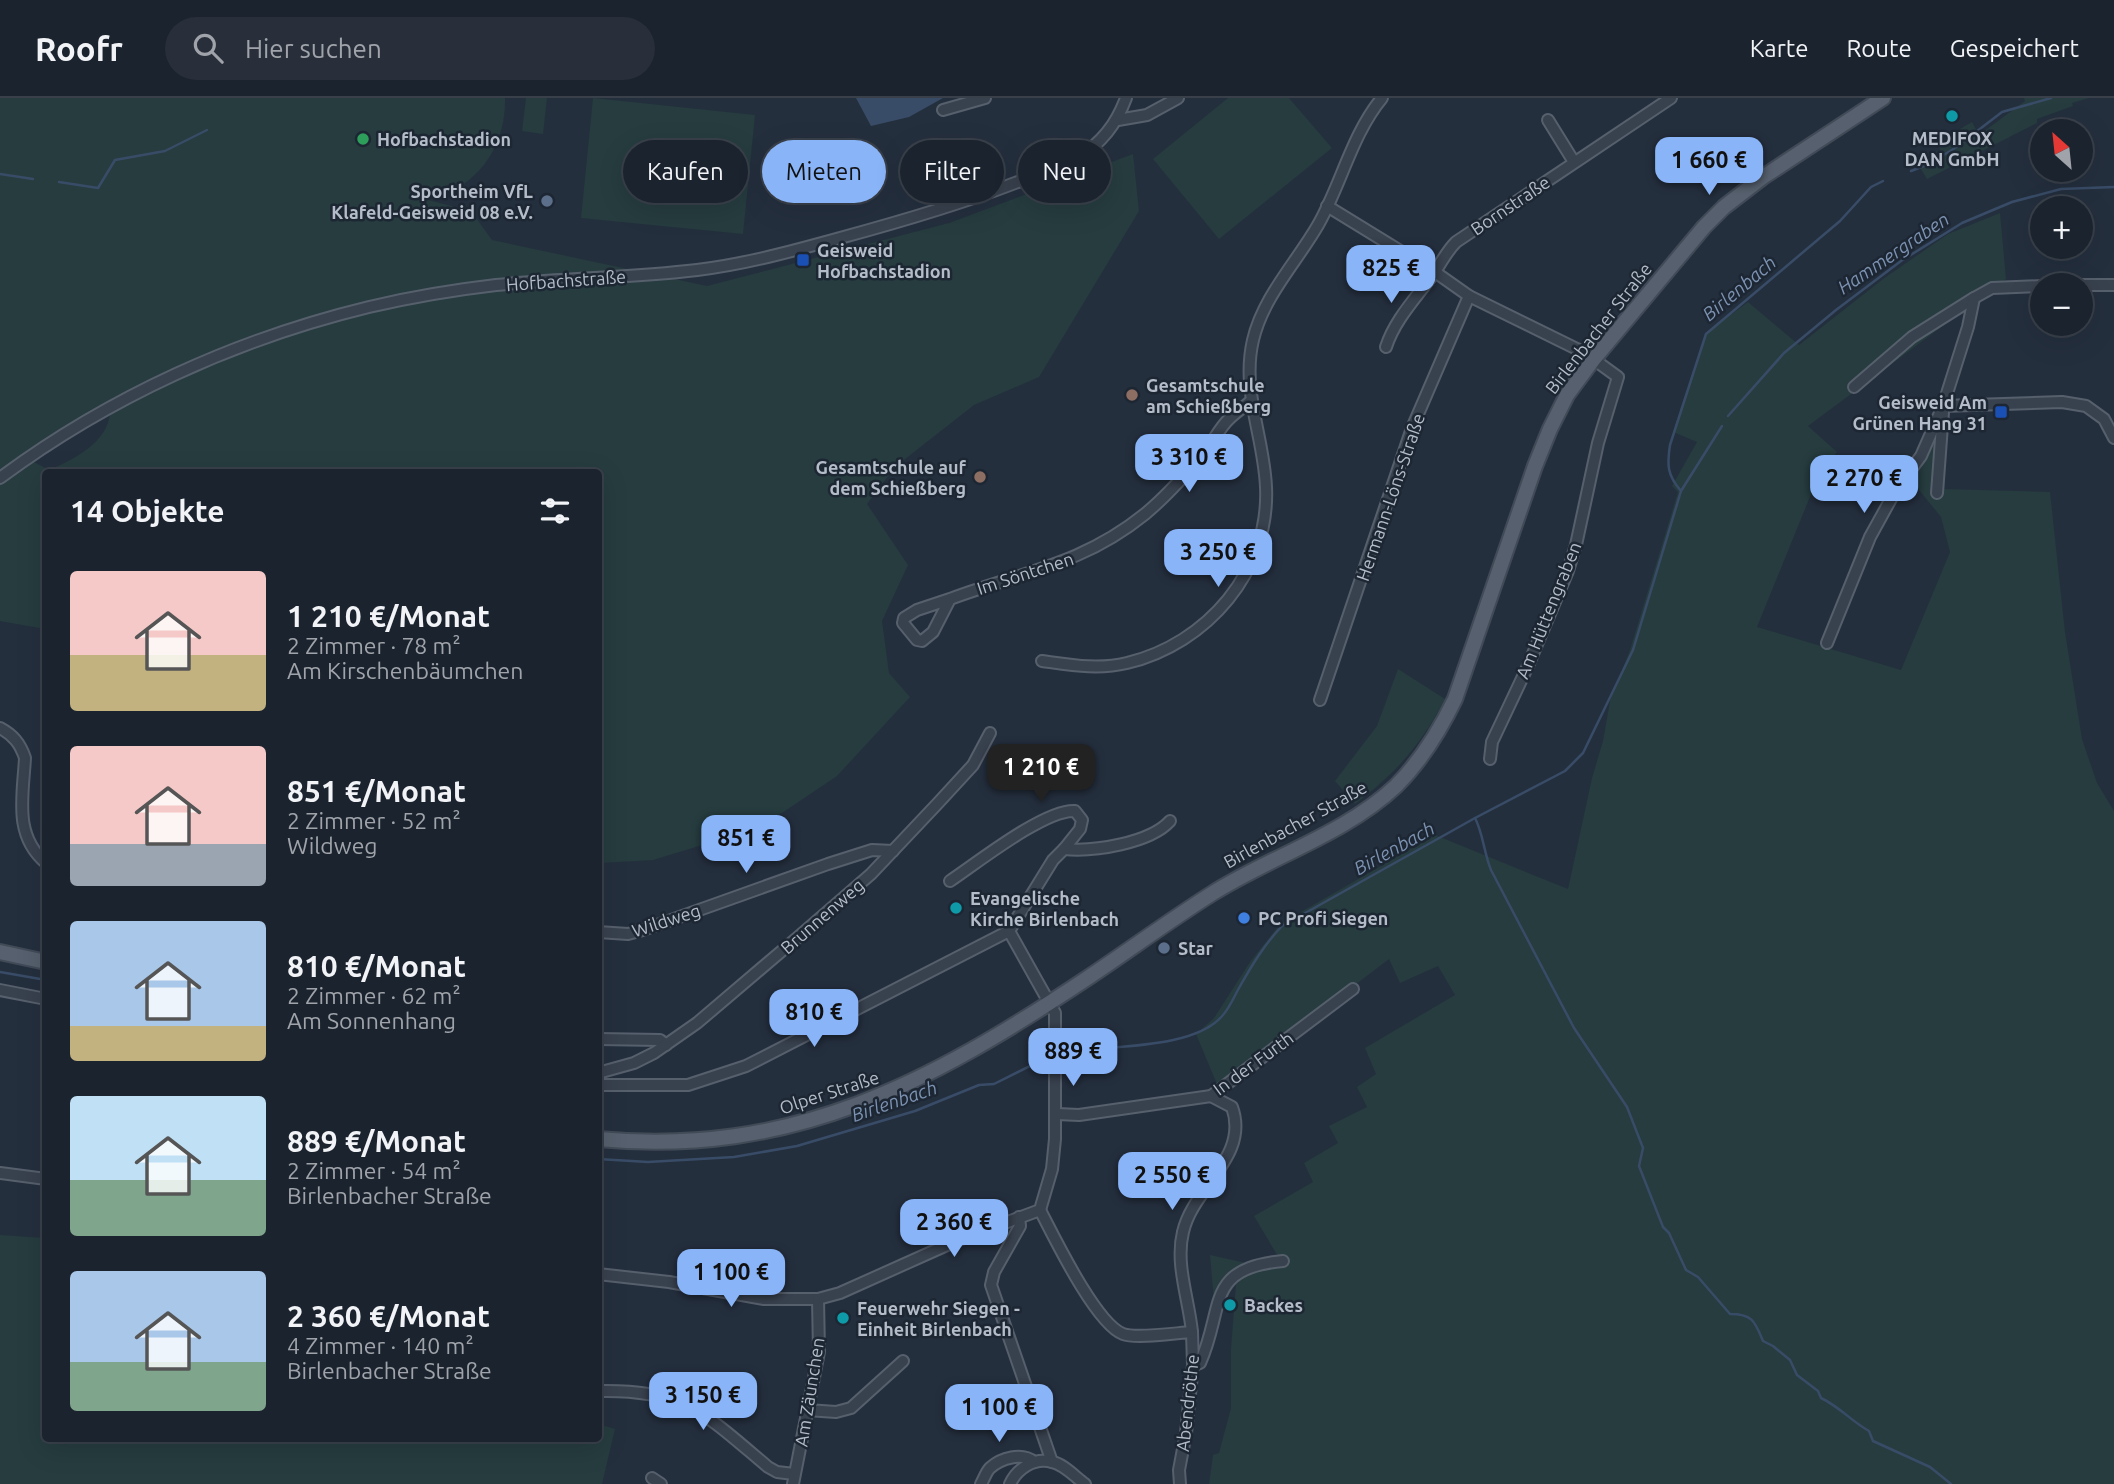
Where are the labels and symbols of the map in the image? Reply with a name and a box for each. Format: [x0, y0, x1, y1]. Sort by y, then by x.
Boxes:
marker: MEDIFOX DAN GmbH [1944, 108, 1960, 124]
north arrow [2030, 119, 2093, 182]
place label: MEDIFOX DAN GmbH [1905, 128, 1999, 169]
place label: Hofbachstadion [377, 129, 511, 149]
marker: Hofbachstadion [355, 131, 371, 147]
pin: 1 660 € [1644, 138, 1774, 197]
street label: Bornstraße [1467, 171, 1553, 239]
place label: Sportheim VfL Klafeld-Geisweid 08 e.V. [331, 181, 533, 222]
marker: Sportheim VfL Klafeld-Geisweid 08 e.V. [539, 193, 555, 209]
water label: Hammergraben [1833, 208, 1953, 298]
place label: Geisweid Hofbachstadion [817, 240, 951, 281]
pin: 825 € [1342, 246, 1440, 305]
water label: Birlenbach [1698, 251, 1780, 325]
marker: Geisweid Hofbachstadion [795, 252, 811, 268]
street label: Birlenbacher Straße [1541, 259, 1655, 397]
street label: Hofbachstraße [505, 266, 627, 294]
place label: Gesamtschule am Schießberg [1146, 375, 1271, 416]
marker: Gesamtschule am Schießberg [1124, 387, 1140, 403]
place label: Geisweid Am Grünen Hang 31 [1852, 392, 1987, 433]
marker: Geisweid Am Grünen Hang 31 [1993, 404, 2009, 420]
street label: Hermann-Löns-Straße [1352, 410, 1428, 584]
pin: 3 310 € [1124, 434, 1254, 494]
pin: 2 270 € [1799, 456, 1929, 515]
place label: Gesamtschule auf dem Schießberg [815, 457, 967, 498]
marker: Gesamtschule auf dem Schießberg [972, 469, 988, 485]
pin: 3 250 € [1153, 530, 1283, 589]
street label: Am Hüttengraben [1511, 539, 1585, 681]
street label: Im Söntchen [974, 548, 1076, 598]
pin: 1 210 € [976, 744, 1106, 804]
street label: Birlenbacher Straße [1220, 776, 1370, 872]
pin: 851 € [697, 816, 795, 875]
water label: Birlenbach [1350, 817, 1438, 879]
street label: Brunnenweg [776, 874, 868, 958]
place label: Evangelische Kirche Birlenbach [970, 888, 1119, 929]
street label: Wildweg [629, 900, 703, 940]
marker: Evangelische Kirche Birlenbach [948, 900, 964, 916]
place label: PC Profi Siegen [1258, 908, 1388, 928]
marker: PC Profi Siegen [1236, 910, 1252, 926]
place label: Star [1178, 938, 1213, 958]
marker: Star [1156, 940, 1172, 956]
pin: 810 € [765, 990, 863, 1049]
street label: In der Furth [1209, 1027, 1297, 1099]
pin: 889 € [1024, 1028, 1122, 1088]
street label: Olper Straße [777, 1067, 881, 1117]
water label: Birlenbach [848, 1076, 940, 1126]
pin: 2 550 € [1107, 1152, 1237, 1212]
pin: 2 360 € [889, 1200, 1019, 1259]
pin: 1 100 € [666, 1250, 796, 1309]
place label: Backes [1244, 1295, 1303, 1315]
marker: Backes [1222, 1297, 1238, 1313]
place label: Feuerwehr Siegen - Einheit Birlenbach [857, 1298, 1020, 1339]
marker: Feuerwehr Siegen - Einheit Birlenbach [835, 1310, 851, 1326]
street label: Am Zäunchen [791, 1336, 827, 1448]
street label: Abendröthe [1172, 1353, 1202, 1453]
pin: 3 150 € [638, 1372, 768, 1432]
pin: 1 100 € [934, 1384, 1064, 1444]

